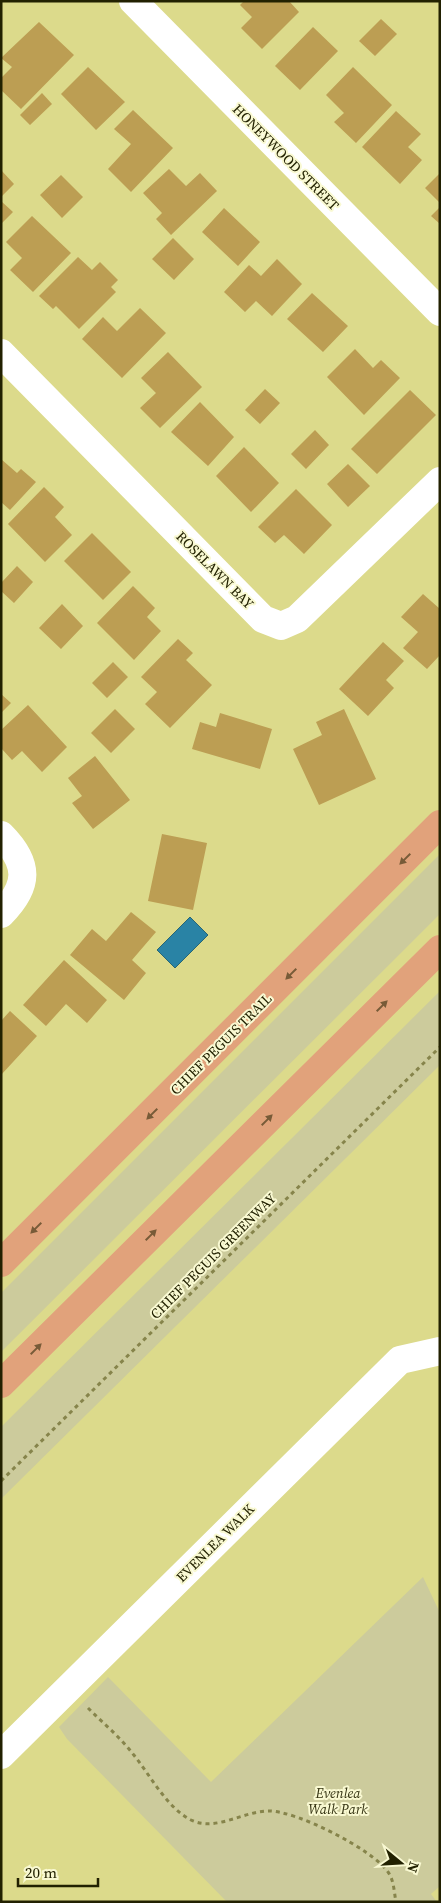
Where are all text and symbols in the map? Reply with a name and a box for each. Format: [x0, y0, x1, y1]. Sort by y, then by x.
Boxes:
street label: HONEYWOOD STREET [228, 99, 344, 215]
street label: ROSELAWN BAY [172, 527, 258, 613]
one-way arrow [400, 853, 412, 865]
one-way arrow [285, 968, 297, 980]
street label: CHIEF PEGUIS TRAIL [166, 989, 276, 1099]
one-way arrow [376, 1000, 388, 1012]
one-way arrow [146, 1108, 158, 1120]
one-way arrow [260, 1115, 272, 1127]
street label: CHIEF PEGUIS GREENWAY [146, 1188, 281, 1323]
one-way arrow [30, 1222, 42, 1234]
one-way arrow [145, 1229, 157, 1241]
one-way arrow [30, 1343, 42, 1355]
street label: EVENLEA WALK [171, 1499, 259, 1587]
park label: Evenlea Walk Park [308, 1783, 368, 1819]
north arrow [376, 1838, 426, 1888]
scale bar [18, 1856, 98, 1888]
text: N [402, 1859, 424, 1875]
text: 20 m [25, 1862, 57, 1883]

